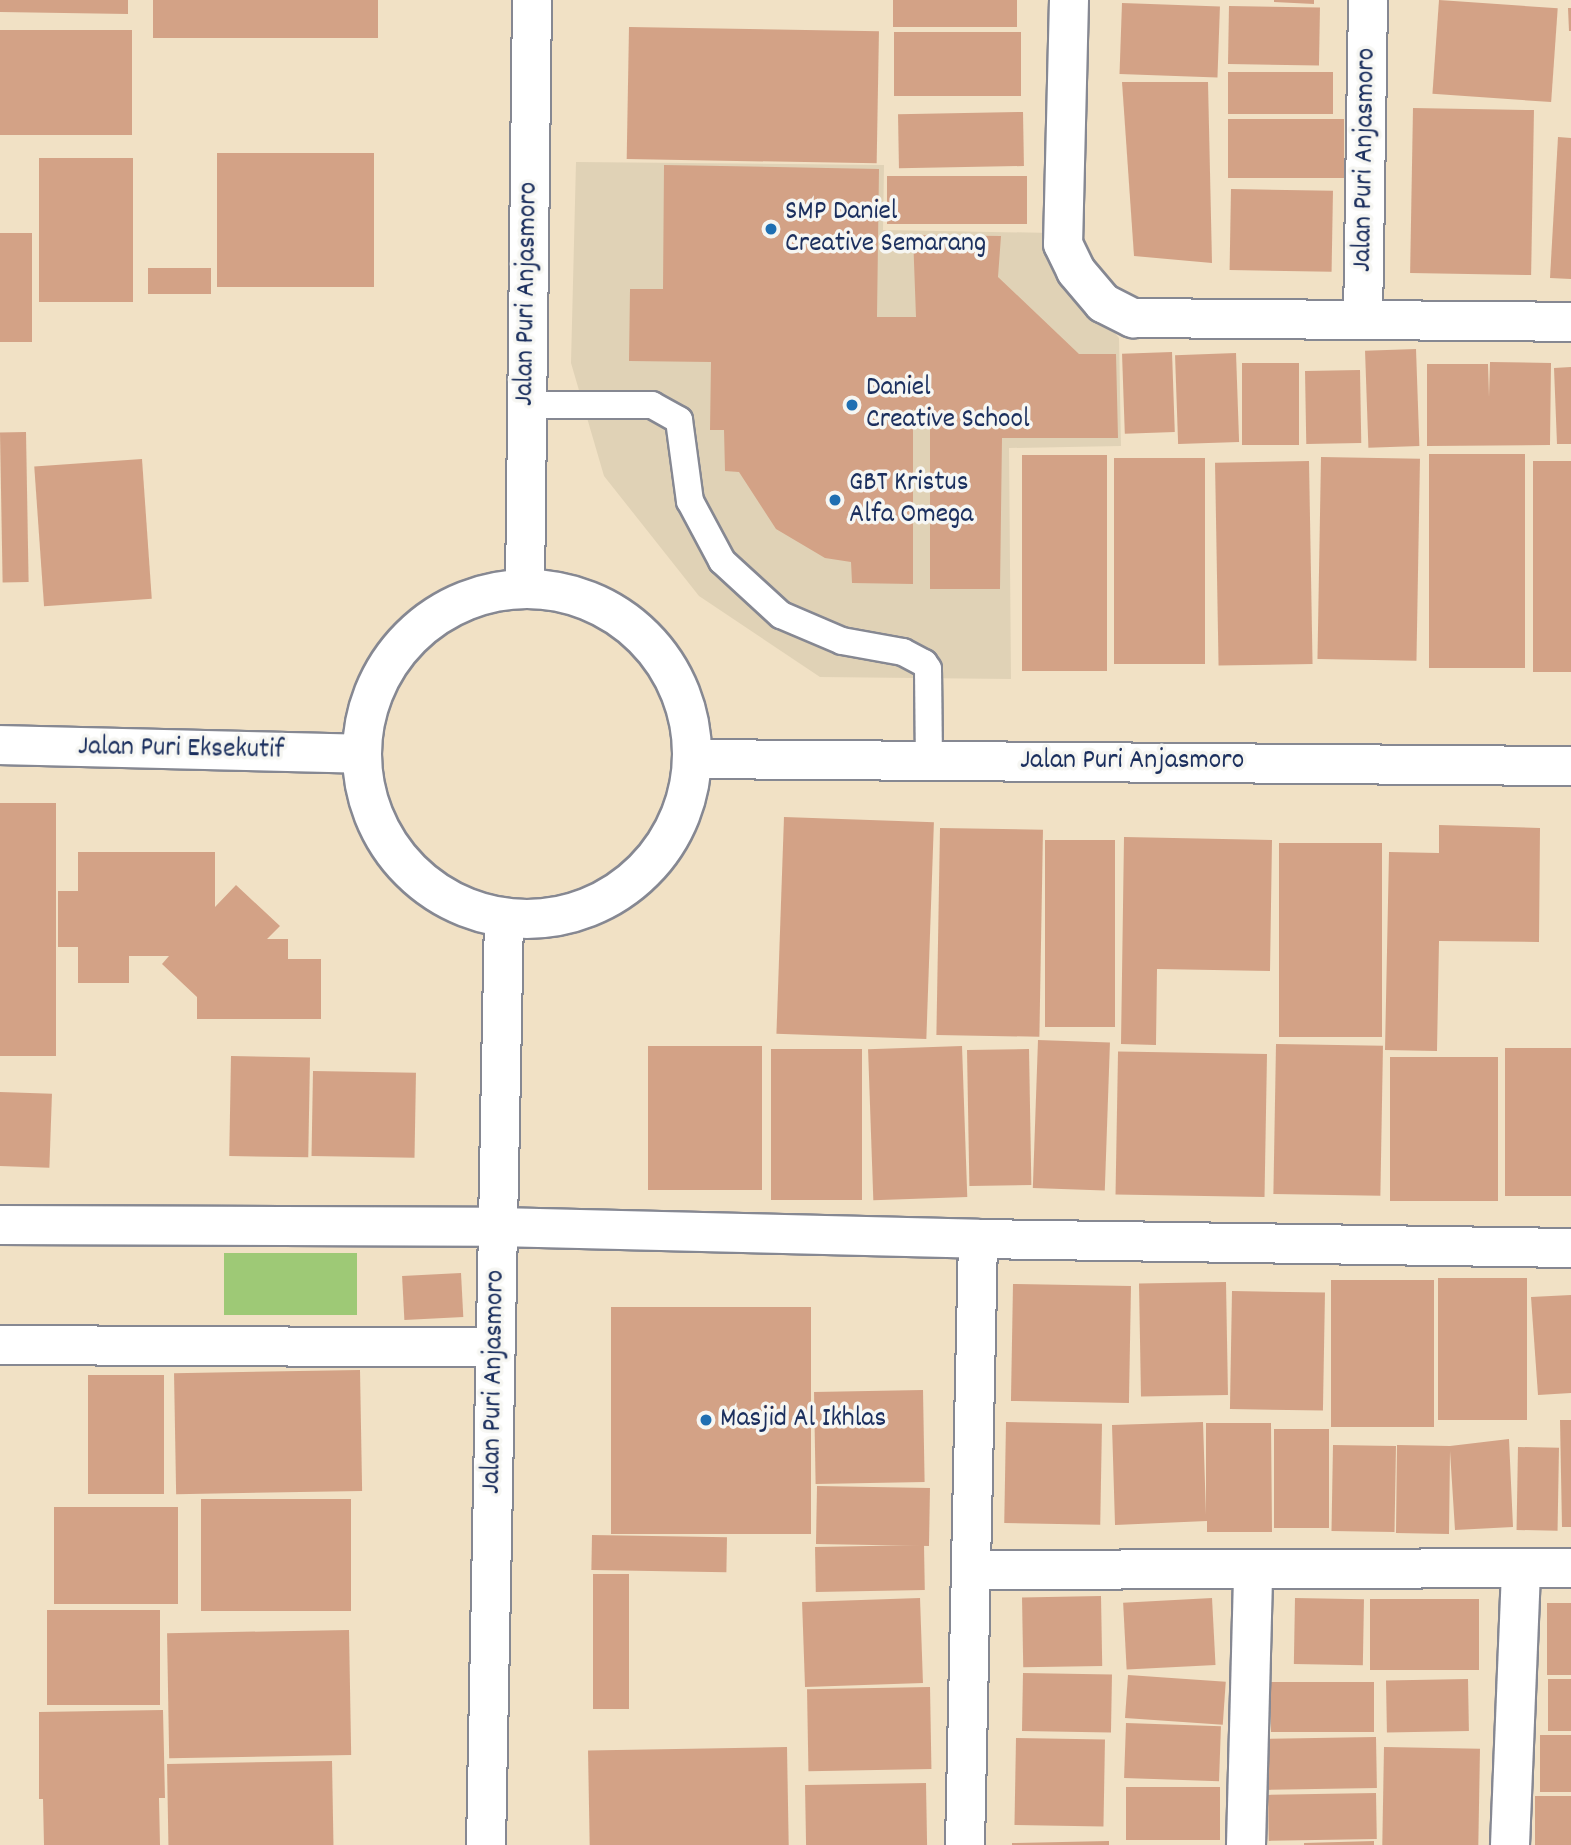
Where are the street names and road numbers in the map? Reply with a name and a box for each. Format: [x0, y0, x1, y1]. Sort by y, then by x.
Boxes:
street label: Jalan Puri Anjasmoro [1347, 48, 1385, 272]
street label: Jalan Puri Anjasmoro [509, 182, 547, 406]
street label: Jalan Puri Eksekutif [78, 731, 284, 769]
street label: Jalan Puri Anjasmoro [1020, 745, 1244, 779]
street label: Jalan Puri Anjasmoro [476, 1270, 514, 1494]

